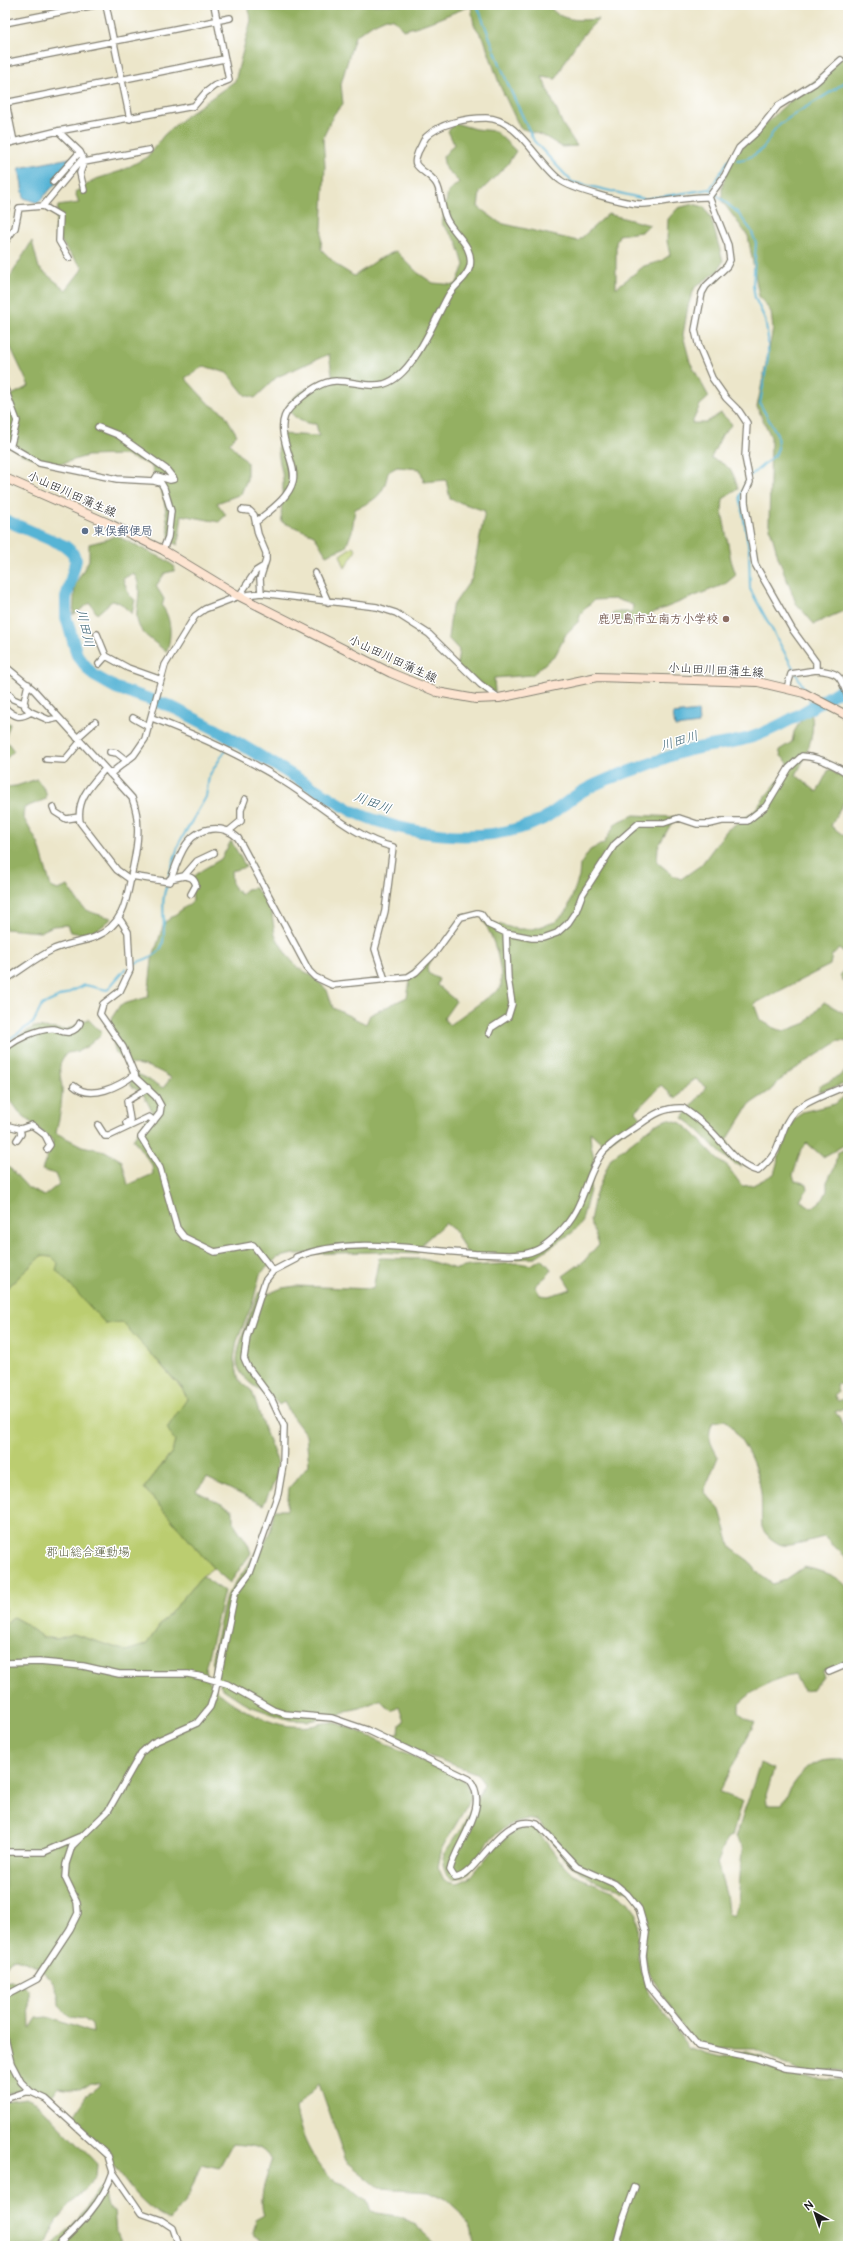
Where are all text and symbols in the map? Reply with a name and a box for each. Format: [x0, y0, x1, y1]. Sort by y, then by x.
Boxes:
street label: 小山田川田蒲生線 [24, 467, 119, 522]
place label: 東俣郵便局 [93, 523, 153, 540]
marker: 東俣郵便局 [80, 526, 90, 536]
water label: 川田川 [72, 607, 98, 649]
place label: 鹿児島市立南方小学校 [598, 611, 718, 628]
marker: 鹿児島市立南方小学校 [721, 614, 731, 624]
street label: 小山田川田蒲生線 [346, 631, 440, 687]
street label: 小山田川田蒲生線 [668, 659, 764, 682]
water label: 川田川 [658, 727, 701, 755]
water label: 川田川 [351, 788, 394, 818]
park label: 郡山総合運動場 [46, 1544, 130, 1561]
north arrow [795, 2193, 835, 2233]
text: N [801, 2198, 816, 2214]

